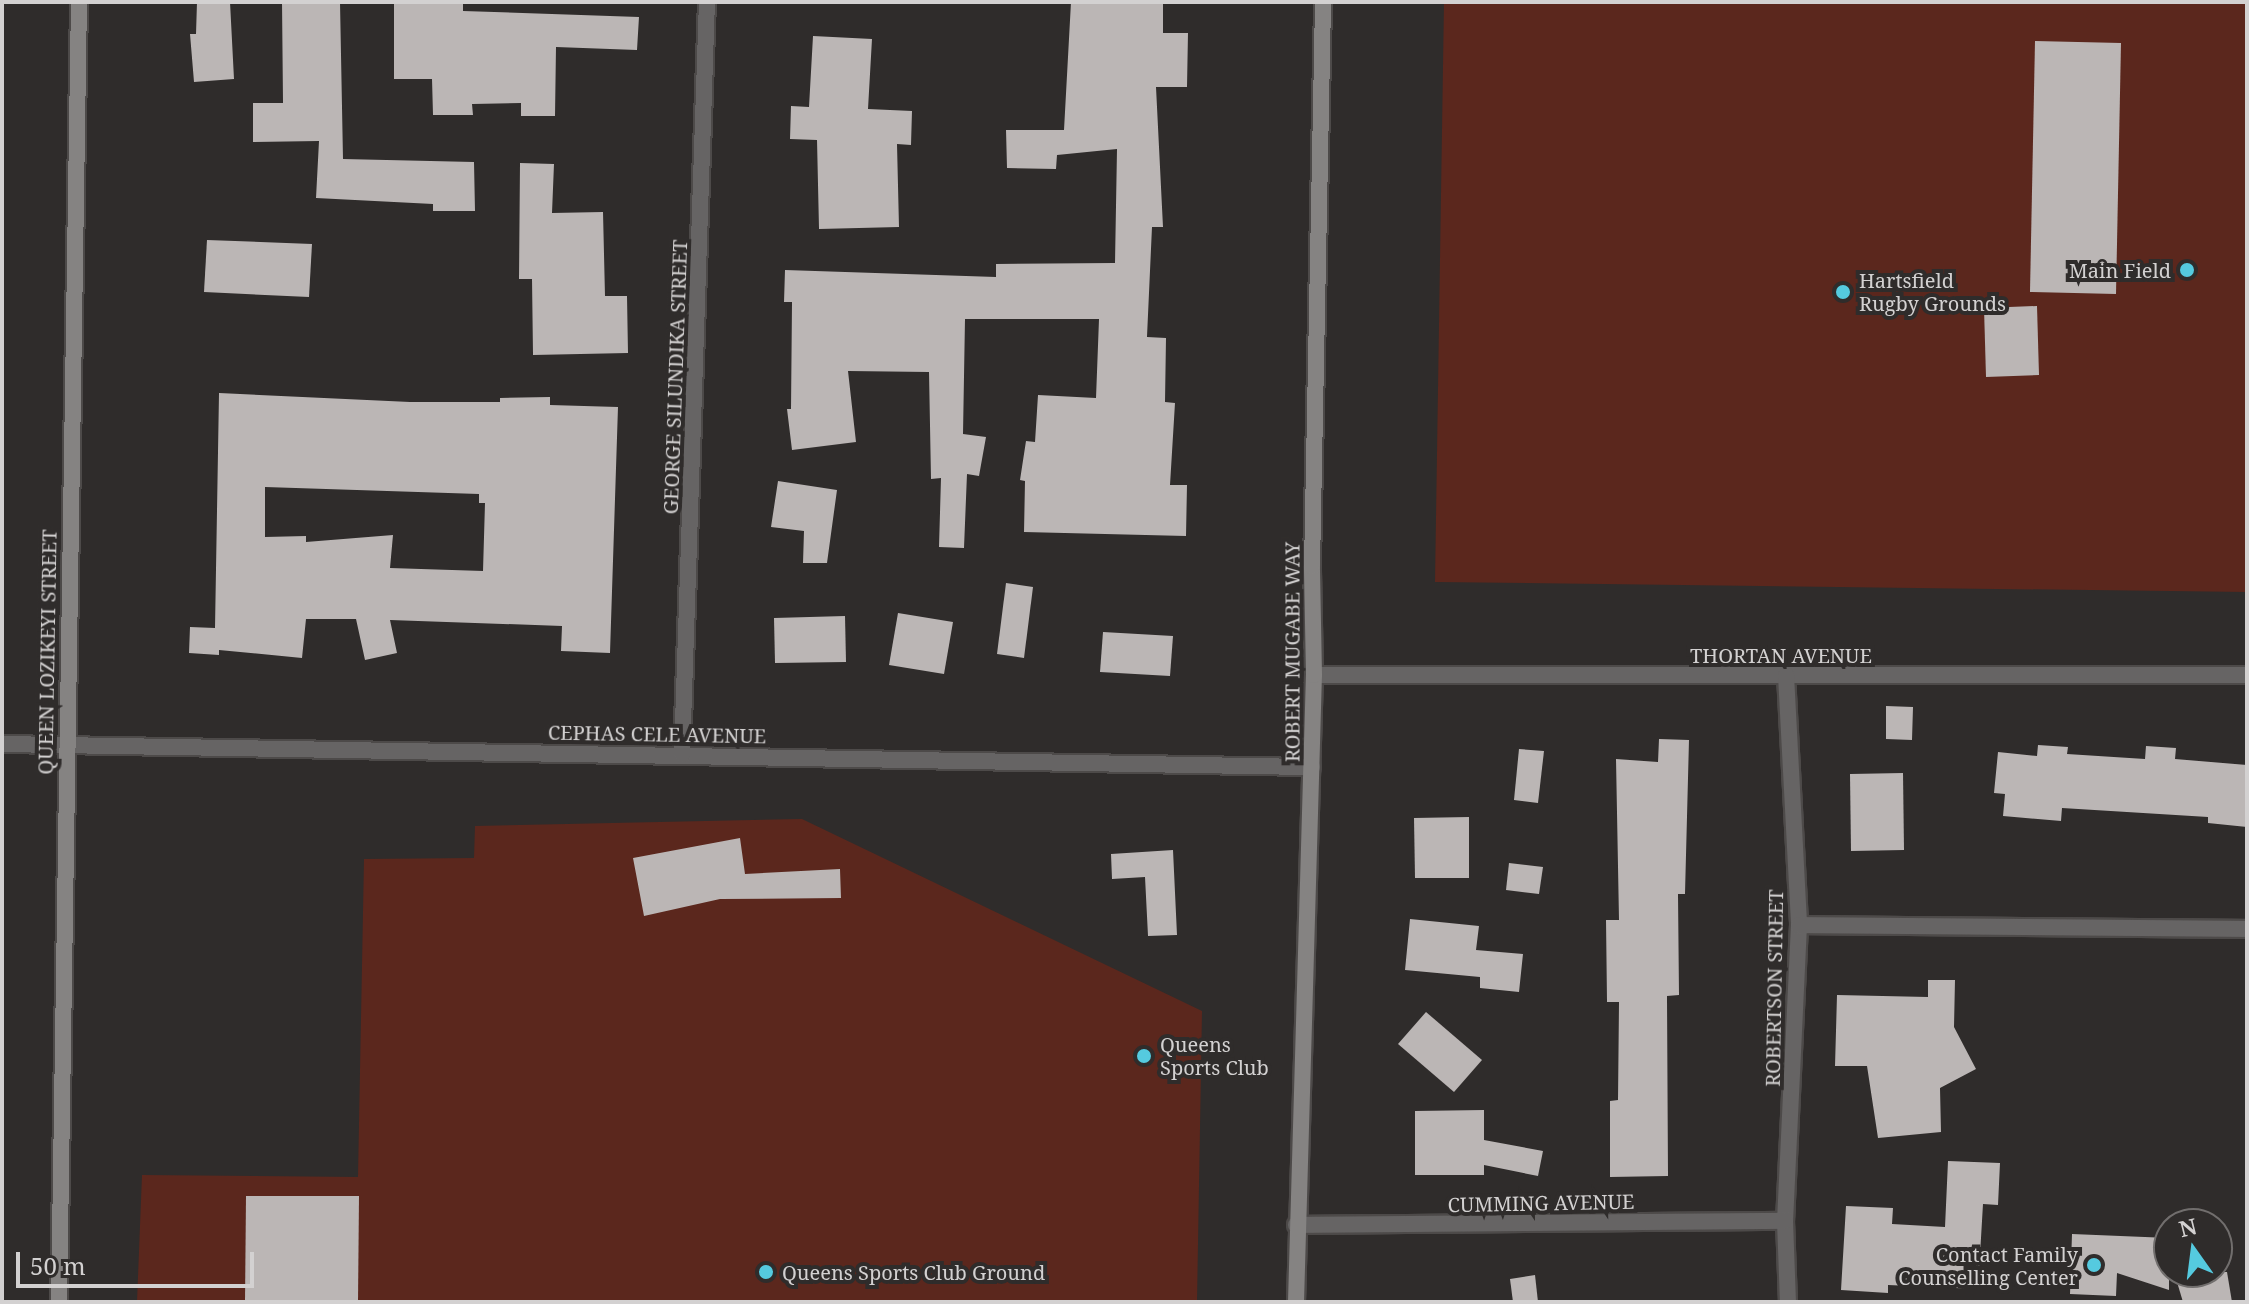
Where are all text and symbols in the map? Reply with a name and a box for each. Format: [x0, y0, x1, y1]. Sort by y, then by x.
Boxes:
street label: GEORGE SILUNDIKA STREET [658, 239, 692, 515]
place label: Main Field [2069, 258, 2171, 282]
marker: Main Field [2178, 261, 2196, 279]
place label: Hartsfield Rugby Grounds [1859, 268, 2006, 315]
marker: Hartsfield Rugby Grounds [1834, 283, 1852, 301]
street label: QUEEN LOZIKEYI STREET [33, 529, 61, 775]
street label: ROBERT MUGABE WAY [1280, 542, 1304, 762]
street label: THORTAN AVENUE [1690, 643, 1872, 667]
street label: CEPHAS CELE AVENUE [548, 720, 766, 748]
street label: ROBERTSON STREET [1760, 889, 1788, 1087]
place label: Queens Sports Club [1160, 1032, 1269, 1079]
marker: Queens Sports Club [1135, 1047, 1153, 1065]
street label: CUMMING AVENUE [1447, 1189, 1635, 1217]
north arrow [2153, 1208, 2233, 1288]
text: N [2176, 1210, 2200, 1243]
scale bar [20, 1236, 258, 1286]
place label: Contact Family Counselling Center [1898, 1242, 2078, 1289]
text: 50 m [30, 1249, 86, 1282]
marker: Contact Family Counselling Center [2085, 1256, 2103, 1274]
place label: Queens Sports Club Ground [782, 1260, 1045, 1284]
marker: Queens Sports Club Ground [757, 1263, 775, 1281]

